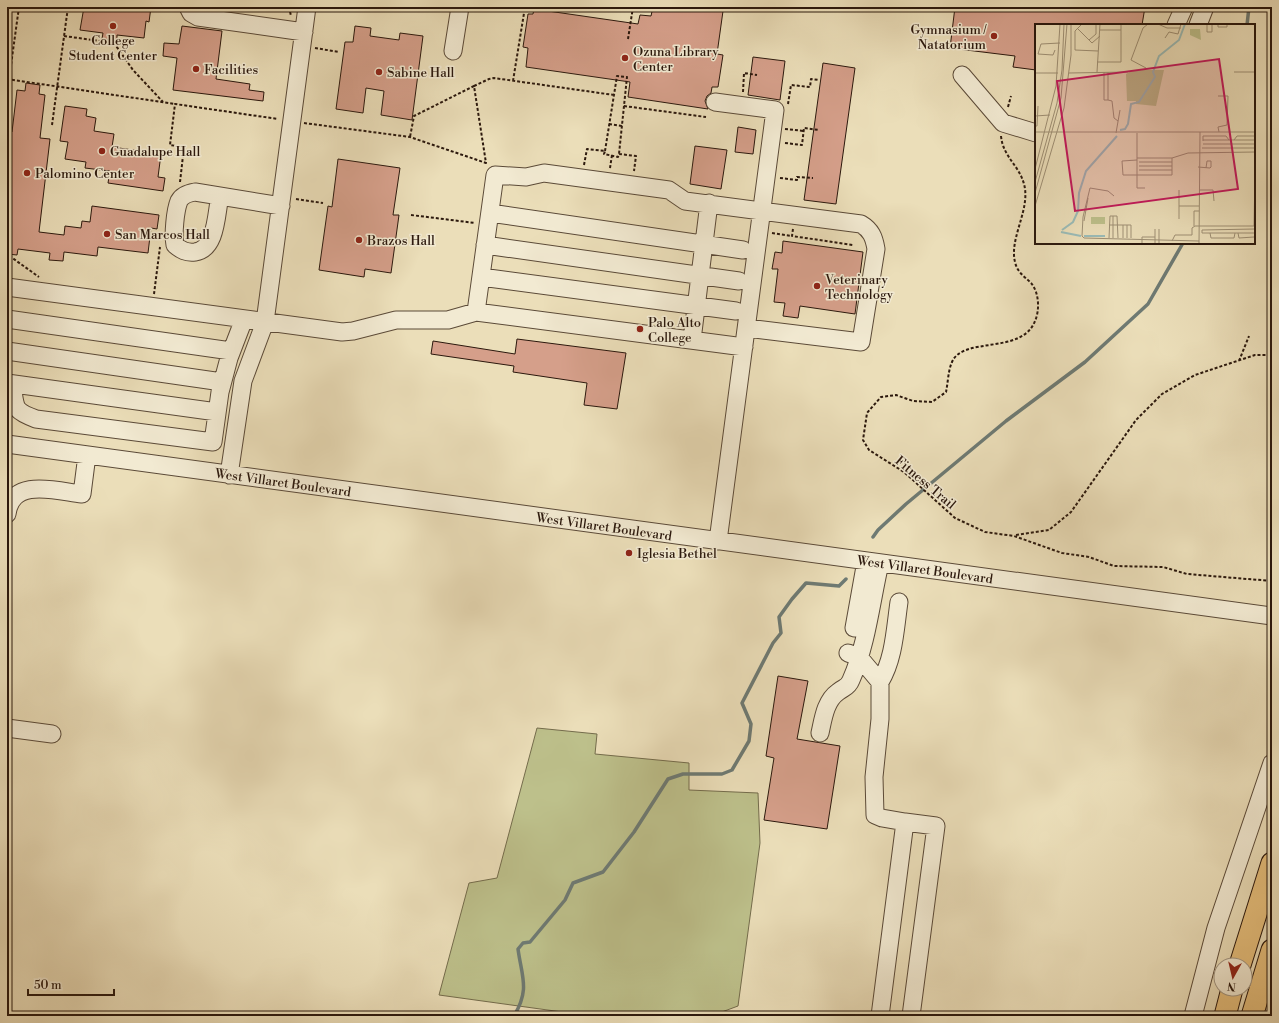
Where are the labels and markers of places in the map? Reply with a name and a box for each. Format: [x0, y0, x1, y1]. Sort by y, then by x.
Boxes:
marker: College Student Center [108, 21, 118, 31]
place label: Gymnasium / Natatorium [910, 22, 988, 53]
marker: Gymnasium / Natatorium [989, 31, 999, 41]
place label: College Student Center [69, 33, 158, 64]
place label: Ozuna Library Center [633, 44, 719, 75]
marker: Ozuna Library Center [620, 53, 630, 63]
place label: Facilities [204, 62, 259, 78]
marker: Facilities [191, 64, 201, 74]
place label: Sabine Hall [387, 65, 455, 81]
marker: Sabine Hall [374, 67, 384, 77]
place label: Guadalupe Hall [110, 144, 200, 160]
marker: Guadalupe Hall [97, 146, 107, 156]
place label: Palomino Center [35, 166, 135, 182]
marker: Palomino Center [22, 168, 32, 178]
place label: San Marcos Hall [115, 227, 210, 243]
marker: San Marcos Hall [102, 229, 112, 239]
place label: Brazos Hall [366, 233, 435, 249]
marker: Brazos Hall [354, 235, 364, 245]
place label: Veterinary Technology [824, 272, 894, 303]
marker: Veterinary Technology [812, 281, 822, 291]
place label: Palo Alto College [648, 315, 701, 346]
marker: Palo Alto College [635, 324, 645, 334]
place label: Iglesia Bethel [637, 546, 717, 562]
marker: Iglesia Bethel [624, 548, 634, 558]

